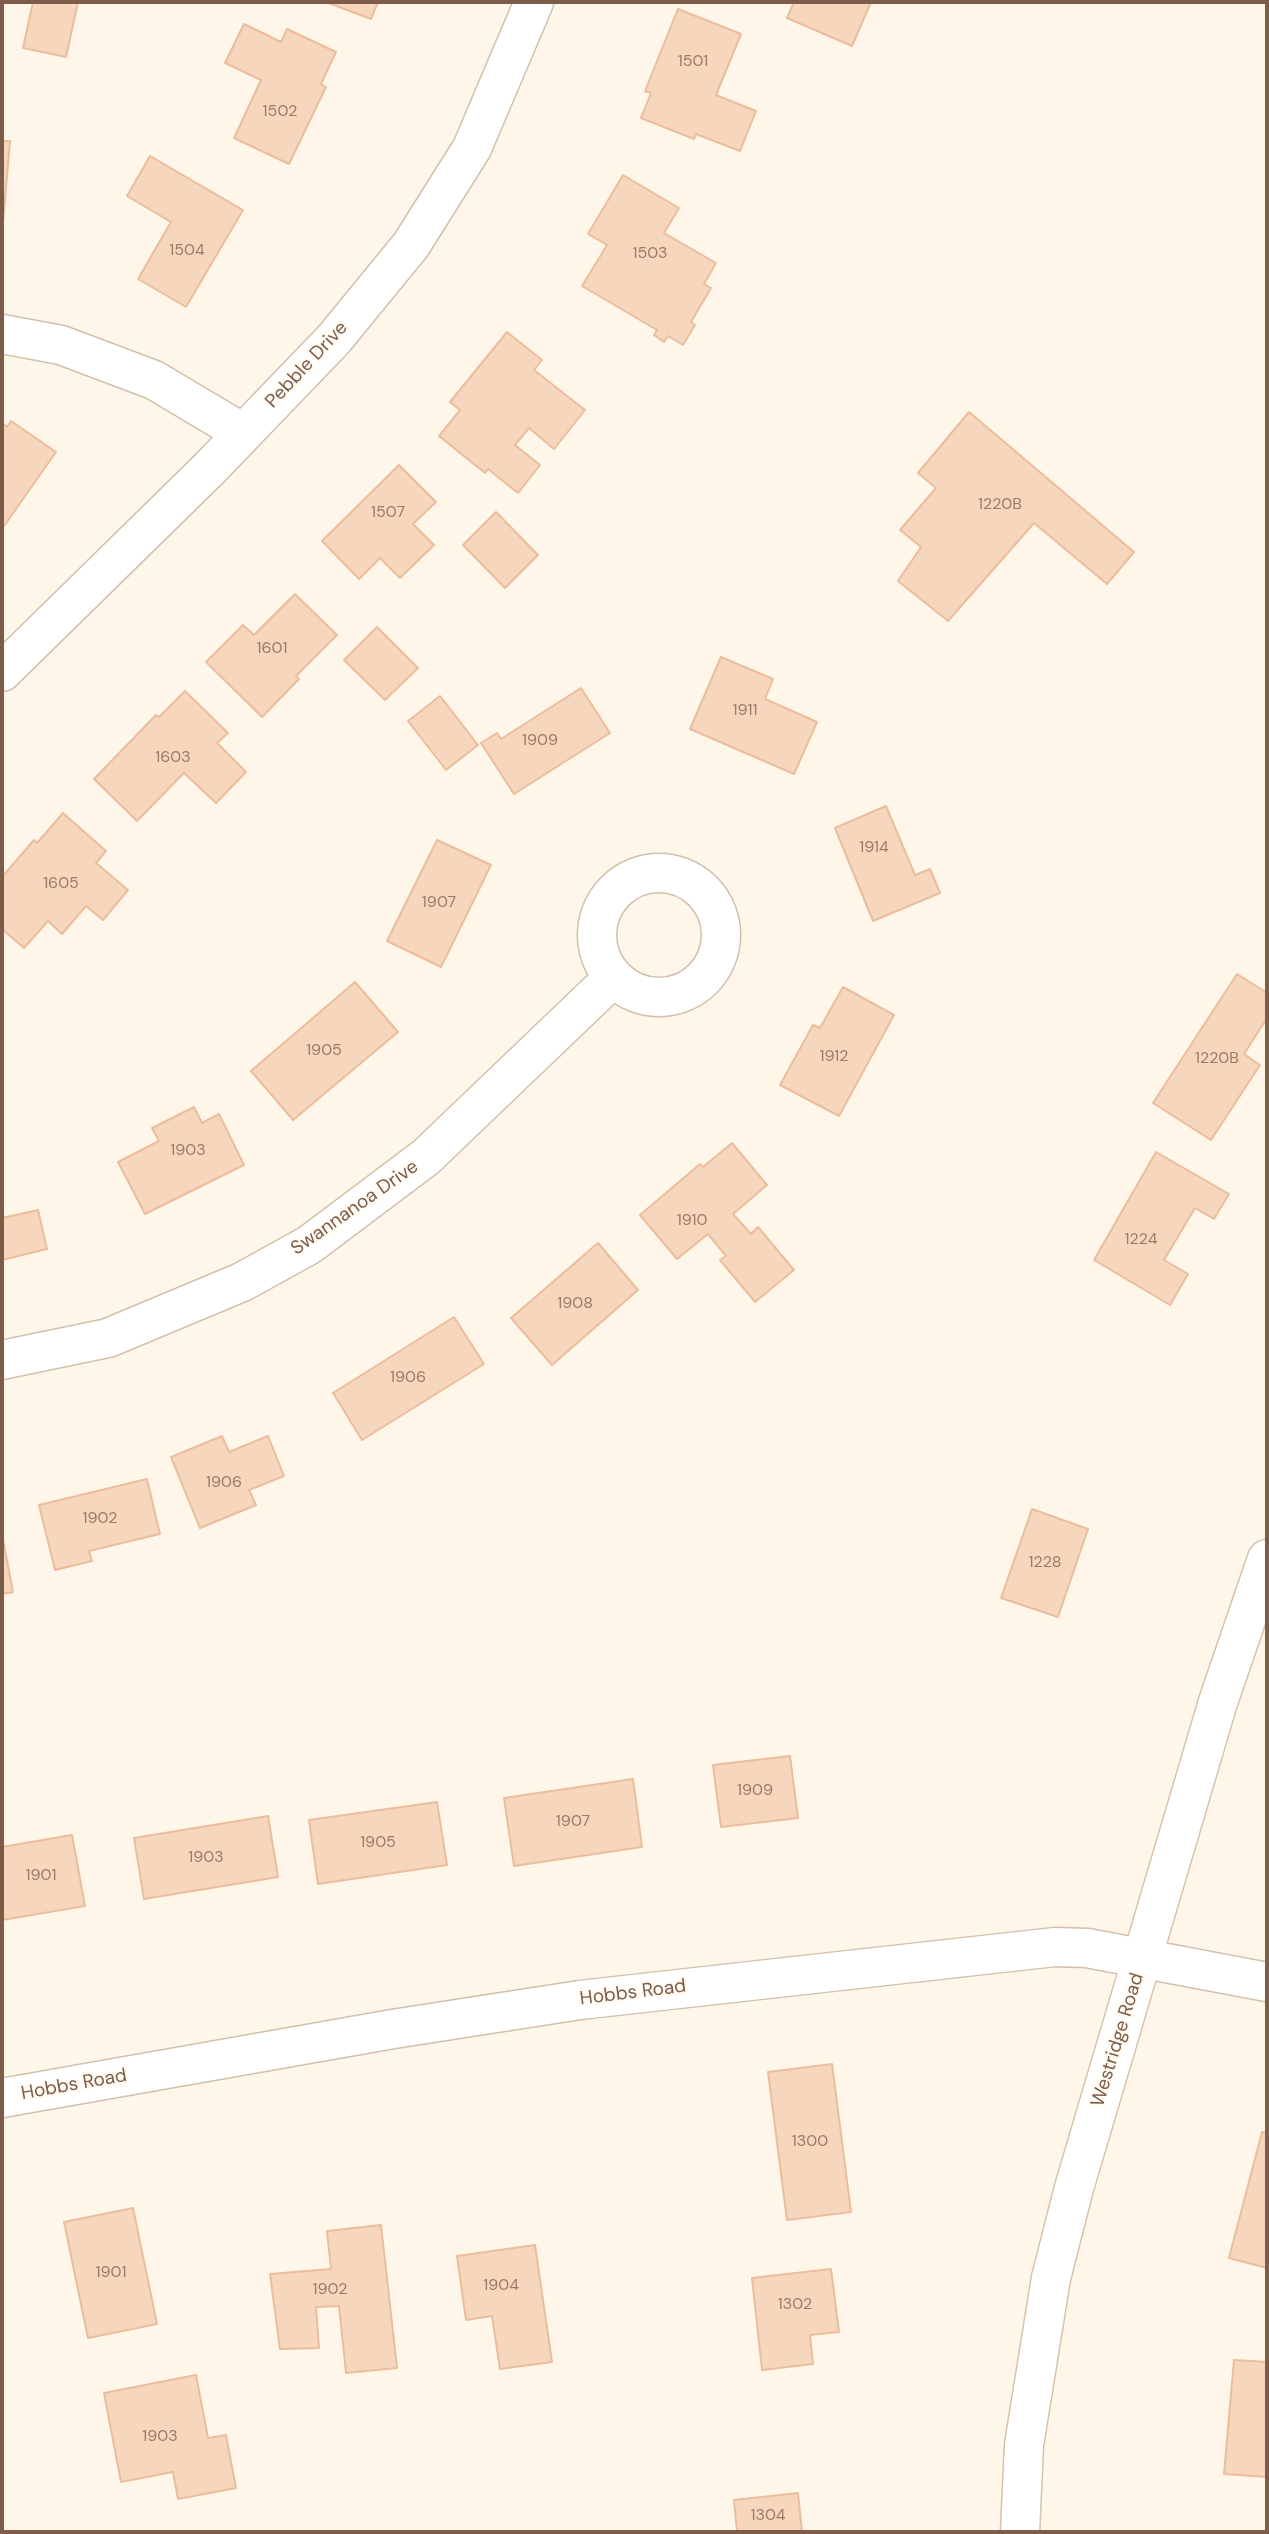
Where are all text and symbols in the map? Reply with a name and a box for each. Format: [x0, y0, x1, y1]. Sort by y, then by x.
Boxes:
house number: 1501 [678, 52, 708, 72]
house number: 1502 [263, 102, 297, 122]
house number: 1504 [169, 241, 205, 261]
house number: 1503 [632, 244, 668, 264]
street label: Pebble Drive [261, 317, 353, 413]
house number: 1220B [978, 495, 1022, 515]
house number: 1507 [371, 503, 405, 523]
house number: 1601 [257, 639, 287, 659]
house number: 1911 [733, 701, 757, 721]
house number: 1909 [522, 731, 558, 751]
house number: 1603 [155, 748, 191, 768]
house number: 1914 [859, 838, 889, 858]
house number: 1605 [43, 874, 79, 894]
house number: 1907 [422, 893, 456, 913]
house number: 1905 [306, 1041, 342, 1061]
house number: 1912 [820, 1047, 848, 1067]
house number: 1220B [1195, 1049, 1239, 1069]
house number: 1903 [170, 1141, 206, 1161]
street label: Swannanoa Drive [287, 1156, 423, 1260]
house number: 1910 [677, 1211, 707, 1231]
house number: 1224 [1125, 1230, 1157, 1250]
house number: 1908 [557, 1294, 593, 1314]
house number: 1906 [390, 1368, 426, 1388]
house number: 1906 [206, 1473, 242, 1493]
house number: 1902 [82, 1509, 118, 1529]
house number: 1228 [1029, 1553, 1061, 1573]
house number: 1909 [737, 1781, 773, 1801]
house number: 1907 [556, 1812, 590, 1832]
house number: 1905 [360, 1833, 396, 1853]
house number: 1903 [188, 1848, 224, 1868]
house number: 1901 [26, 1866, 56, 1886]
street label: Westridge Road [1087, 1970, 1149, 2110]
street label: Hobbs Road [579, 1975, 687, 2011]
street label: Hobbs Road [19, 2064, 129, 2106]
house number: 1300 [792, 2132, 828, 2152]
house number: 1901 [96, 2263, 126, 2283]
house number: 1904 [483, 2276, 519, 2296]
house number: 1902 [312, 2280, 348, 2300]
house number: 1302 [778, 2295, 812, 2315]
house number: 1903 [142, 2427, 178, 2447]
house number: 1304 [750, 2506, 786, 2526]

